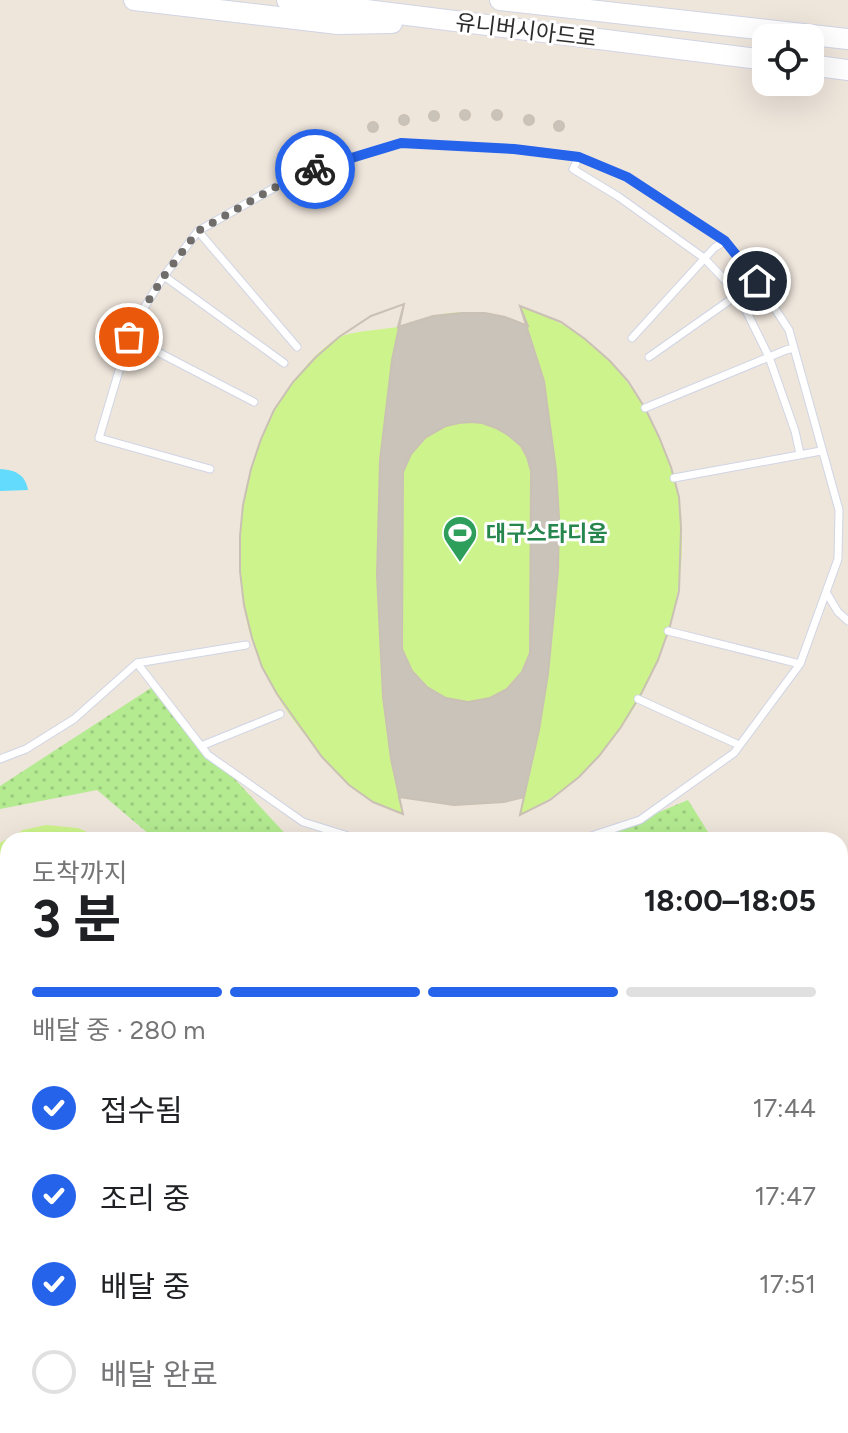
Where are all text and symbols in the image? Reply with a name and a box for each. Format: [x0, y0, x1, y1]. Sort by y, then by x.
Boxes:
street label: 유니버시아드로 [454, 8, 598, 53]
map controls [752, 24, 824, 96]
button: locate [752, 24, 824, 96]
courier [275, 129, 355, 209]
icon: bike [293, 147, 337, 191]
pin [723, 247, 791, 315]
icon: home [735, 259, 779, 303]
pin [95, 303, 163, 371]
icon: bag [107, 315, 151, 359]
sports icon: 대구스타디움 [441, 514, 479, 564]
place label: 대구스타디움 [486, 520, 607, 547]
text: 도착까지 [32, 857, 128, 889]
text: 18:00–18:05 [644, 882, 816, 919]
text: 3 분 [32, 888, 121, 950]
text: 배달 중 · 280 m [32, 1014, 205, 1046]
icon: check [32, 1086, 76, 1130]
text: 접수됨 [100, 1092, 183, 1129]
text: 17:44 [752, 1092, 816, 1124]
icon: check [32, 1174, 76, 1218]
text: 조리 중 [100, 1180, 190, 1217]
text: 17:47 [755, 1180, 816, 1212]
icon: check [32, 1262, 76, 1306]
text: 배달 중 [100, 1268, 190, 1305]
text: 17:51 [759, 1268, 816, 1300]
text: 배달 완료 [100, 1356, 218, 1393]

